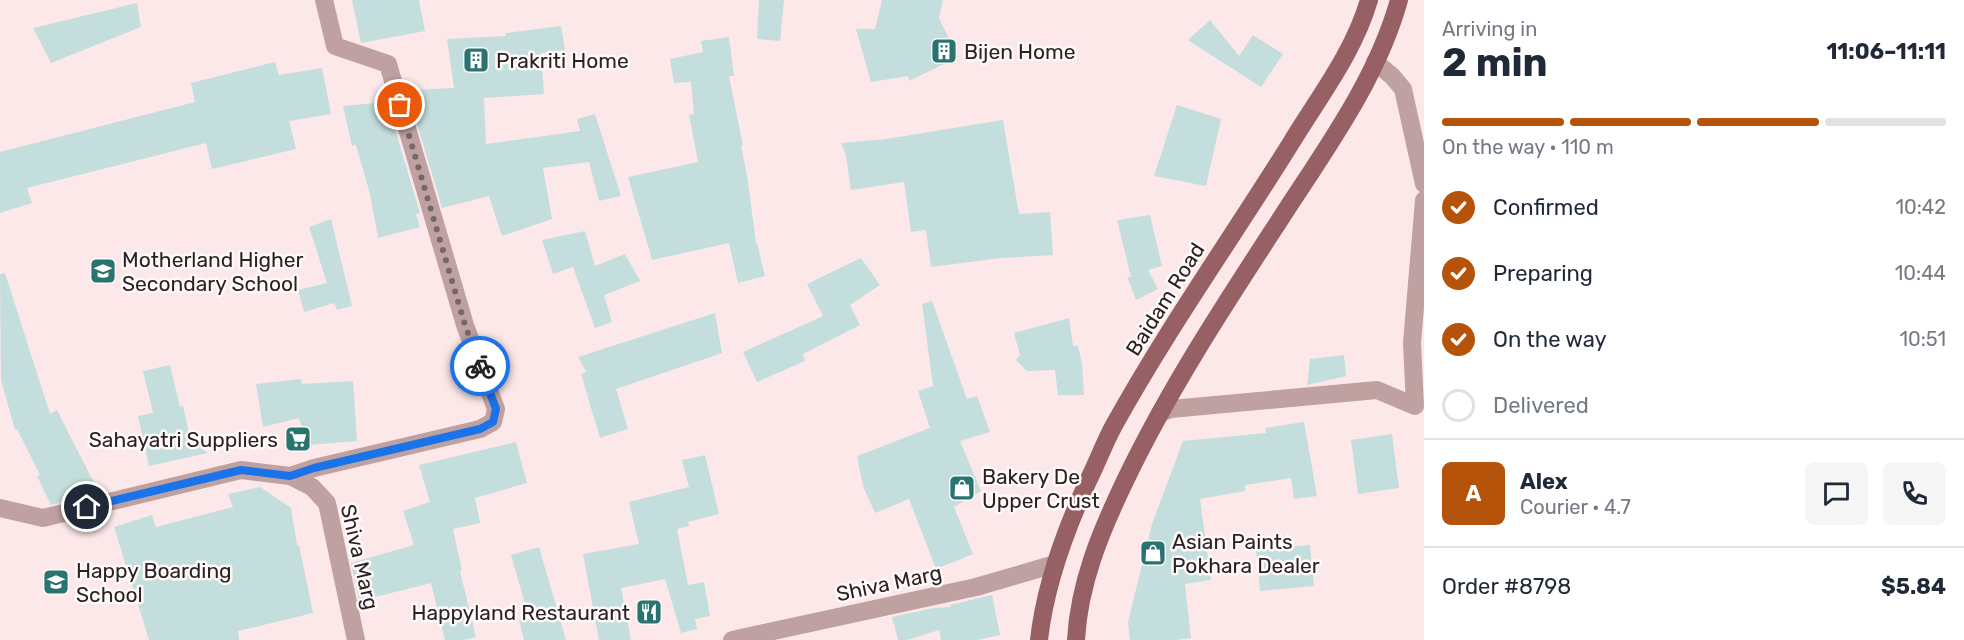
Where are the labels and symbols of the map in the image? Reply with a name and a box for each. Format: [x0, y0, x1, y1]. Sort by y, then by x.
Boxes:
building icon: Bijen Home [929, 36, 959, 66]
place label: Bijen Home [964, 39, 1076, 64]
building icon: Prakriti Home [461, 45, 491, 75]
place label: Prakriti Home [496, 48, 629, 73]
pin [374, 79, 425, 130]
street label: Baidam Road [1120, 238, 1210, 360]
place label: Motherland Higher Secondary School [122, 247, 304, 296]
school or university icon: Motherland Higher Secondary School [88, 256, 118, 286]
courier [450, 336, 510, 396]
supermarket icon: Sahayatri Suppliers [283, 424, 313, 454]
place label: Sahayatri Suppliers [89, 427, 278, 452]
place label: Bakery De Upper Crust [982, 464, 1100, 513]
shop icon: Bakery De Upper Crust [947, 473, 977, 503]
pin [61, 481, 112, 532]
street label: Shiva Marg [336, 502, 384, 612]
place label: Asian Paints Pokhara Dealer [1172, 529, 1320, 578]
shop icon: Asian Paints Pokhara Dealer [1138, 538, 1168, 568]
place label: Happy Boarding School [76, 558, 232, 607]
street label: Shiva Marg [834, 560, 944, 606]
school or university icon: Happy Boarding School [41, 567, 71, 597]
restaurant icon: Happyland Restaurant [634, 597, 664, 627]
place label: Happyland Restaurant [411, 600, 630, 625]

